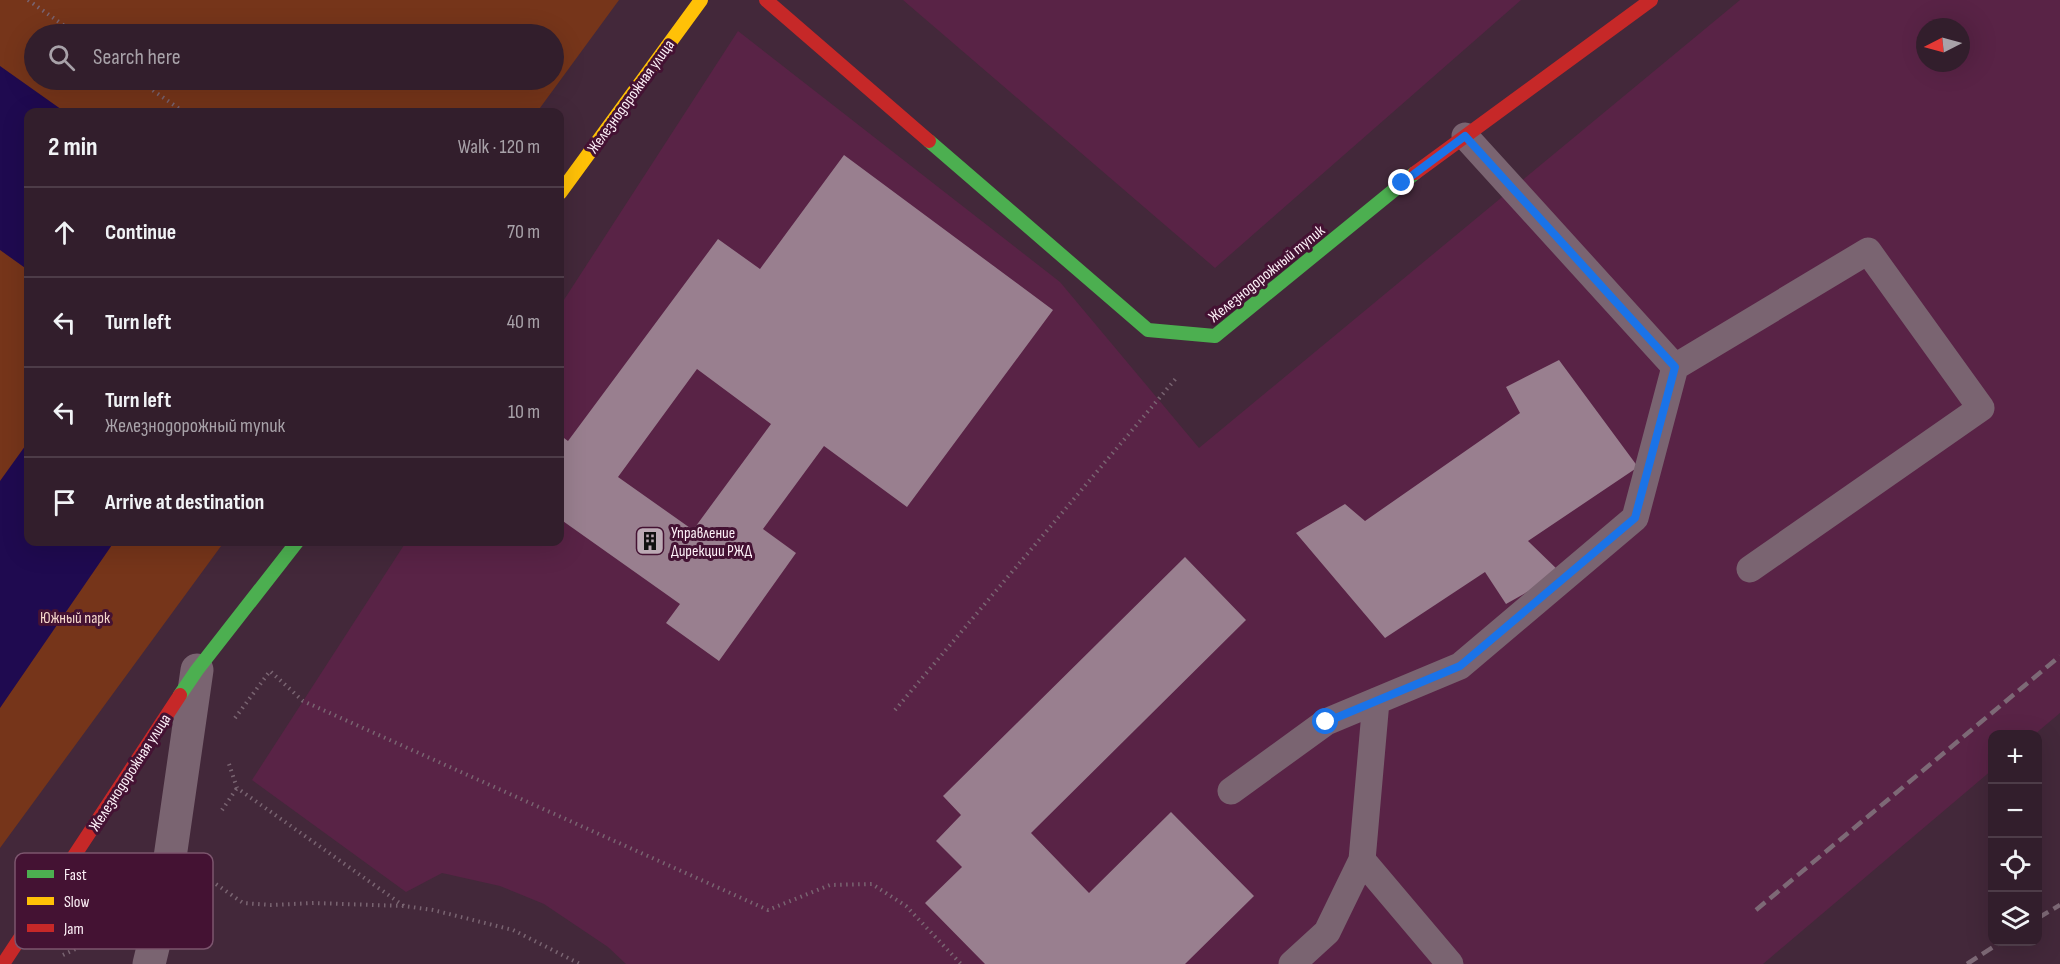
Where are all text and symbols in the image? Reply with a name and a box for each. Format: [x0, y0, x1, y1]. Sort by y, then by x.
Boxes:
north arrow [1916, 18, 1970, 72]
search box [24, 24, 564, 90]
street label: Железнодорожная улица [584, 36, 679, 157]
icon: search [45, 41, 78, 74]
text: Search here [93, 44, 180, 71]
text: 2 min [48, 132, 98, 163]
text: Walk · 120 m [458, 135, 540, 159]
route end [1388, 169, 1414, 195]
icon: ahead [48, 216, 81, 249]
text: Continue [105, 219, 176, 246]
text: 70 m [507, 220, 540, 244]
street label: Железнодорожный тупик [1205, 221, 1330, 327]
icon: left [48, 306, 81, 339]
text: Turn left [105, 309, 171, 336]
text: 40 m [507, 310, 540, 334]
text: Turn left [105, 387, 171, 414]
icon: left [48, 396, 81, 429]
text: 10 m [508, 400, 540, 424]
text: Железнодорожный тупик [105, 414, 285, 438]
icon: arrive [48, 486, 81, 519]
text: Arrive at destination [105, 489, 264, 516]
place label: Управление Дирекции РЖД [671, 524, 752, 561]
building icon: Управление Дирекции РЖД [634, 525, 666, 557]
park label: Южный парк [40, 609, 111, 628]
route start [1312, 708, 1338, 734]
street label: Железнодорожная улица [85, 711, 175, 835]
map controls [1988, 730, 2042, 946]
button: + [1988, 730, 2042, 784]
button: − [1988, 784, 2042, 838]
button: locate [1988, 838, 2042, 892]
legend [15, 853, 213, 949]
text: Fast [64, 866, 87, 885]
button: layers [1988, 892, 2042, 946]
text: Slow [64, 893, 89, 912]
text: Jam [63, 920, 84, 939]

